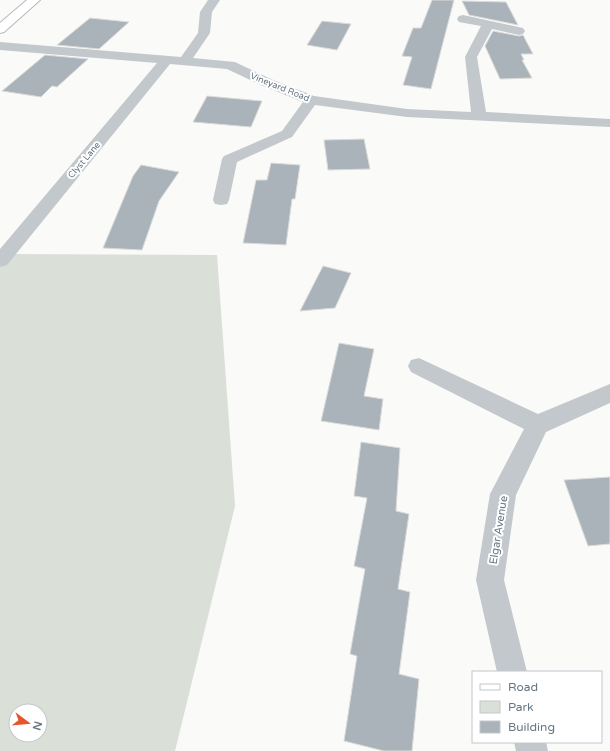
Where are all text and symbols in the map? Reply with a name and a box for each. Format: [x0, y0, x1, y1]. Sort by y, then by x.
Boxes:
street label: Vineyard Road [249, 71, 311, 104]
street label: Clyst Lane [66, 140, 103, 181]
street label: Elgar Avenue [487, 495, 510, 565]
legend [472, 671, 602, 743]
text: Road [508, 680, 538, 694]
text: Park [508, 700, 534, 714]
north arrow [8, 703, 48, 743]
text: N [30, 720, 45, 732]
text: Building [508, 720, 555, 734]

